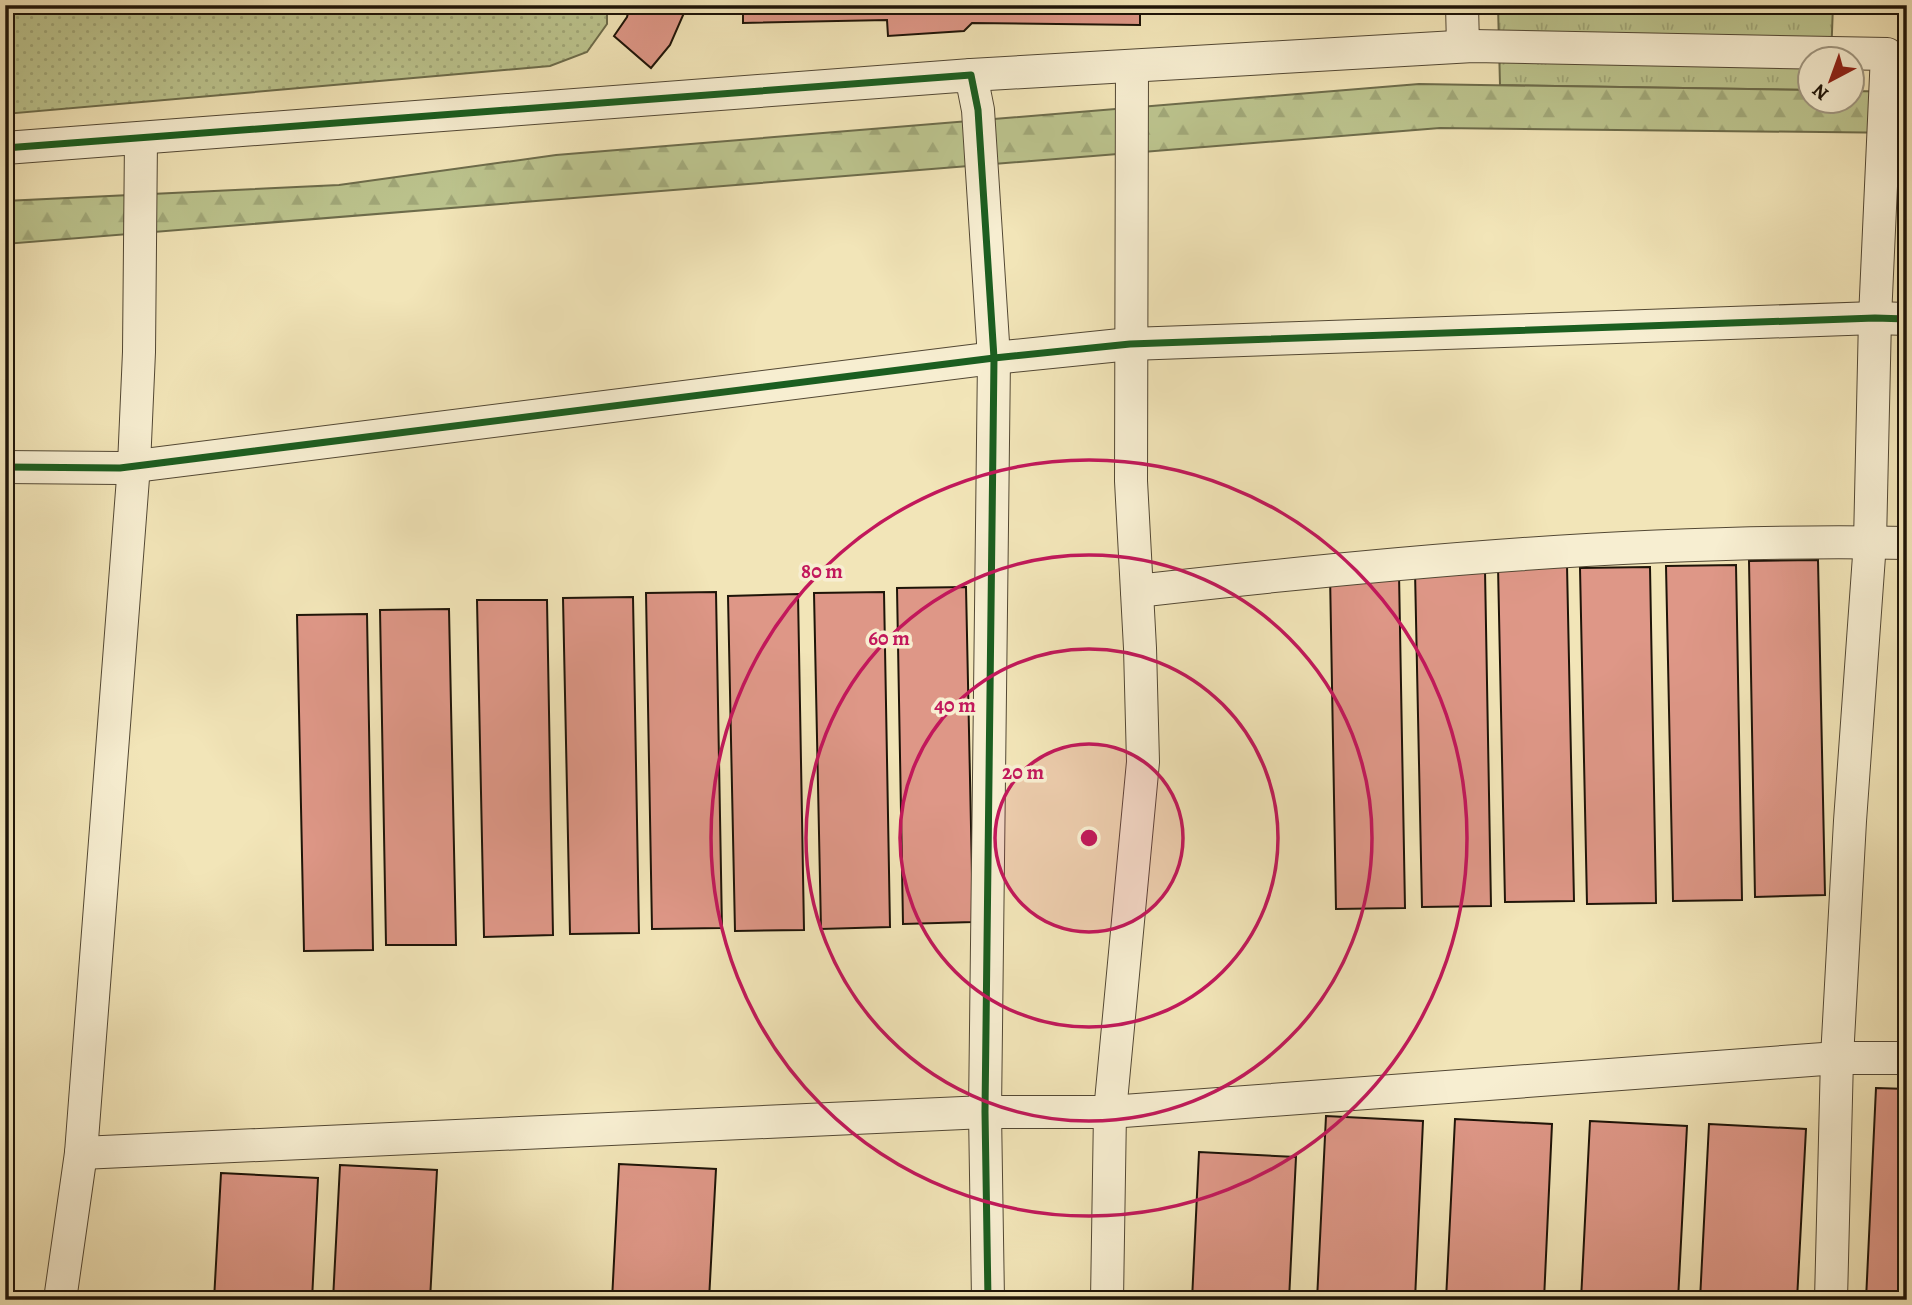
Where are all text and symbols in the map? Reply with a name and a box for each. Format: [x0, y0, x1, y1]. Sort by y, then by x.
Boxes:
north arrow [1797, 46, 1867, 116]
text: N [1807, 78, 1834, 106]
text: 80 m [801, 557, 843, 585]
text: 60 m [868, 624, 910, 652]
text: 40 m [934, 691, 976, 719]
text: 20 m [1002, 758, 1044, 786]
centre of rings [1077, 826, 1101, 850]

